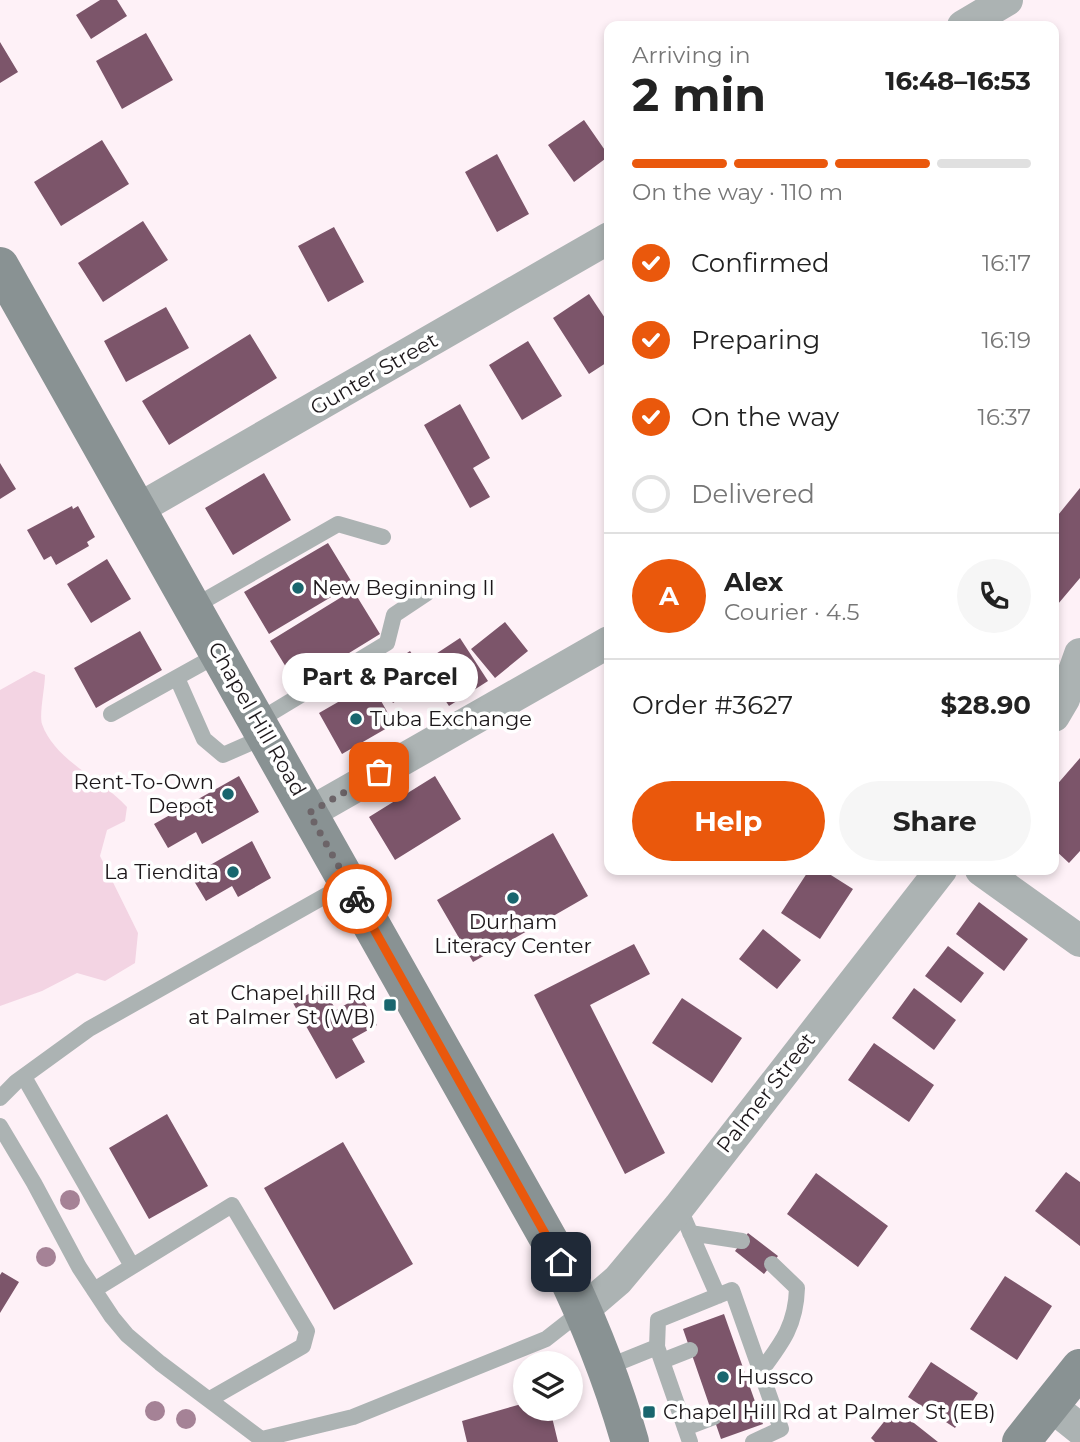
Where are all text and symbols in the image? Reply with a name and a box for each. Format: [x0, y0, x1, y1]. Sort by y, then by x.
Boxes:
text: Arriving in [632, 41, 751, 69]
text: 16:48–16:53 [885, 65, 1031, 97]
text: 2 min [632, 66, 766, 123]
text: On the way · 110 m [632, 178, 843, 206]
icon: check [632, 244, 670, 282]
text: Confirmed [691, 247, 830, 279]
text: 16:17 [982, 249, 1031, 277]
icon: check [632, 321, 670, 359]
text: Preparing [691, 324, 820, 356]
text: 16:19 [982, 326, 1031, 354]
street label: Gunter Street [306, 327, 442, 420]
icon: check [632, 398, 670, 436]
text: On the way [691, 401, 839, 433]
text: 16:37 [978, 403, 1031, 431]
text: Delivered [691, 478, 815, 510]
button: phone [957, 559, 1031, 633]
text: Alex [724, 566, 783, 598]
place label: New Beginning II [312, 575, 495, 600]
marker: New Beginning II [290, 580, 306, 596]
text: A [659, 580, 679, 612]
text: Courier · 4.5 [724, 598, 859, 626]
street label: Chapel Hill Road [203, 637, 312, 800]
callout: Part & Parcel [281, 653, 477, 702]
text: Part & Parcel [302, 663, 458, 691]
text: Order #3627 [632, 689, 793, 721]
text: $28.90 [941, 689, 1031, 721]
place label: Tuba Exchange [370, 706, 532, 731]
marker: Tuba Exchange [348, 711, 364, 727]
pin [349, 742, 409, 802]
icon: bag [360, 753, 398, 791]
place label: Rent-To-Own Depot [74, 769, 214, 818]
button: Help [632, 781, 825, 861]
button: Share [839, 781, 1031, 861]
marker: Rent-To-Own Depot [220, 786, 236, 802]
place label: La Tiendita [104, 859, 219, 884]
marker: La Tiendita [225, 864, 241, 880]
courier [322, 864, 392, 934]
icon: bike [338, 880, 376, 918]
marker: Durham Literacy Center [505, 890, 521, 906]
place label: Durham Literacy Center [434, 909, 592, 958]
place label: Chapel hill Rd at Palmer St (WB) [188, 980, 376, 1029]
marker: Chapel hill Rd at Palmer St (WB) [382, 997, 398, 1013]
street label: Palmer Street [711, 1028, 820, 1158]
pin [531, 1232, 591, 1292]
icon: home [542, 1243, 580, 1281]
map controls [513, 1351, 583, 1421]
button: layers [513, 1351, 583, 1421]
place label: Hussco [737, 1364, 814, 1389]
marker: Hussco [715, 1369, 731, 1385]
place label: Chapel Hill Rd at Palmer St (EB) [663, 1399, 996, 1424]
marker: Chapel Hill Rd at Palmer St (EB) [641, 1404, 657, 1420]

